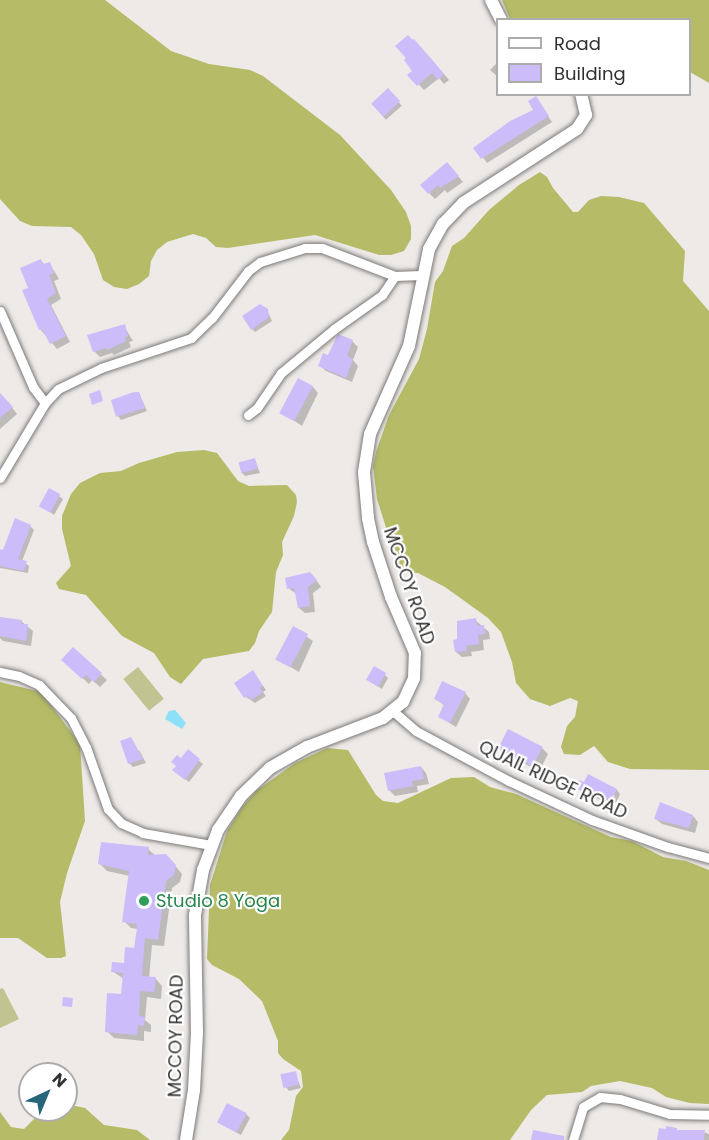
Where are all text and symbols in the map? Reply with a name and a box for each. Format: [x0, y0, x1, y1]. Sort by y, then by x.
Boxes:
legend [496, 18, 691, 96]
text: Road [554, 31, 601, 56]
text: Building [554, 61, 626, 86]
street label: MCCOY ROAD [379, 524, 439, 648]
street label: QUAIL RIDGE ROAD [475, 736, 631, 824]
place label: Studio 8 Yoga [156, 890, 280, 912]
marker: Studio 8 Yoga [137, 894, 151, 908]
street label: MCCOY ROAD [164, 974, 188, 1098]
north arrow [18, 1062, 78, 1122]
text: N [47, 1068, 72, 1093]

